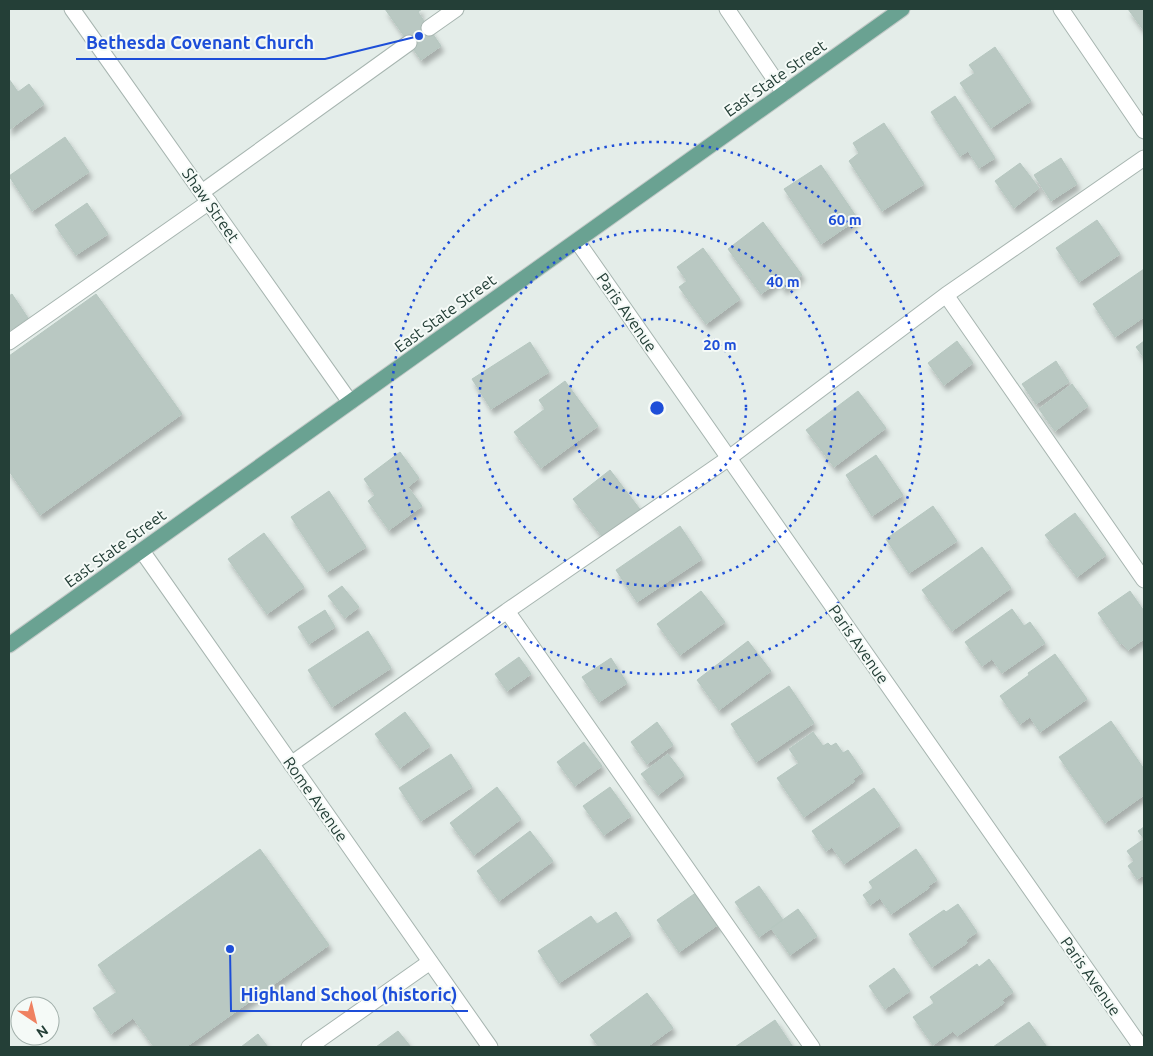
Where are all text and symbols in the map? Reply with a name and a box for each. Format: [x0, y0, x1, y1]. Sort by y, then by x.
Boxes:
callout: Bethesda Covenant Church [76, 26, 325, 59]
text: Bethesda Covenant Church [86, 32, 314, 52]
street label: East State Street [721, 36, 830, 120]
street label: Shaw Street [179, 164, 244, 246]
text: 60 m [828, 211, 862, 228]
street label: Paris Avenue [593, 269, 661, 355]
street label: East State Street [391, 270, 500, 356]
text: 40 m [766, 273, 800, 290]
text: 20 m [703, 336, 737, 353]
centre of rings [648, 399, 666, 417]
street label: East State Street [61, 505, 170, 591]
street label: Paris Avenue [825, 601, 893, 687]
street label: Rome Avenue [280, 753, 352, 845]
street label: Paris Avenue [1057, 933, 1125, 1019]
callout: Highland School (historic) [231, 978, 468, 1011]
text: Highland School (historic) [240, 984, 458, 1005]
north arrow [10, 996, 60, 1046]
text: N [34, 1022, 51, 1041]

